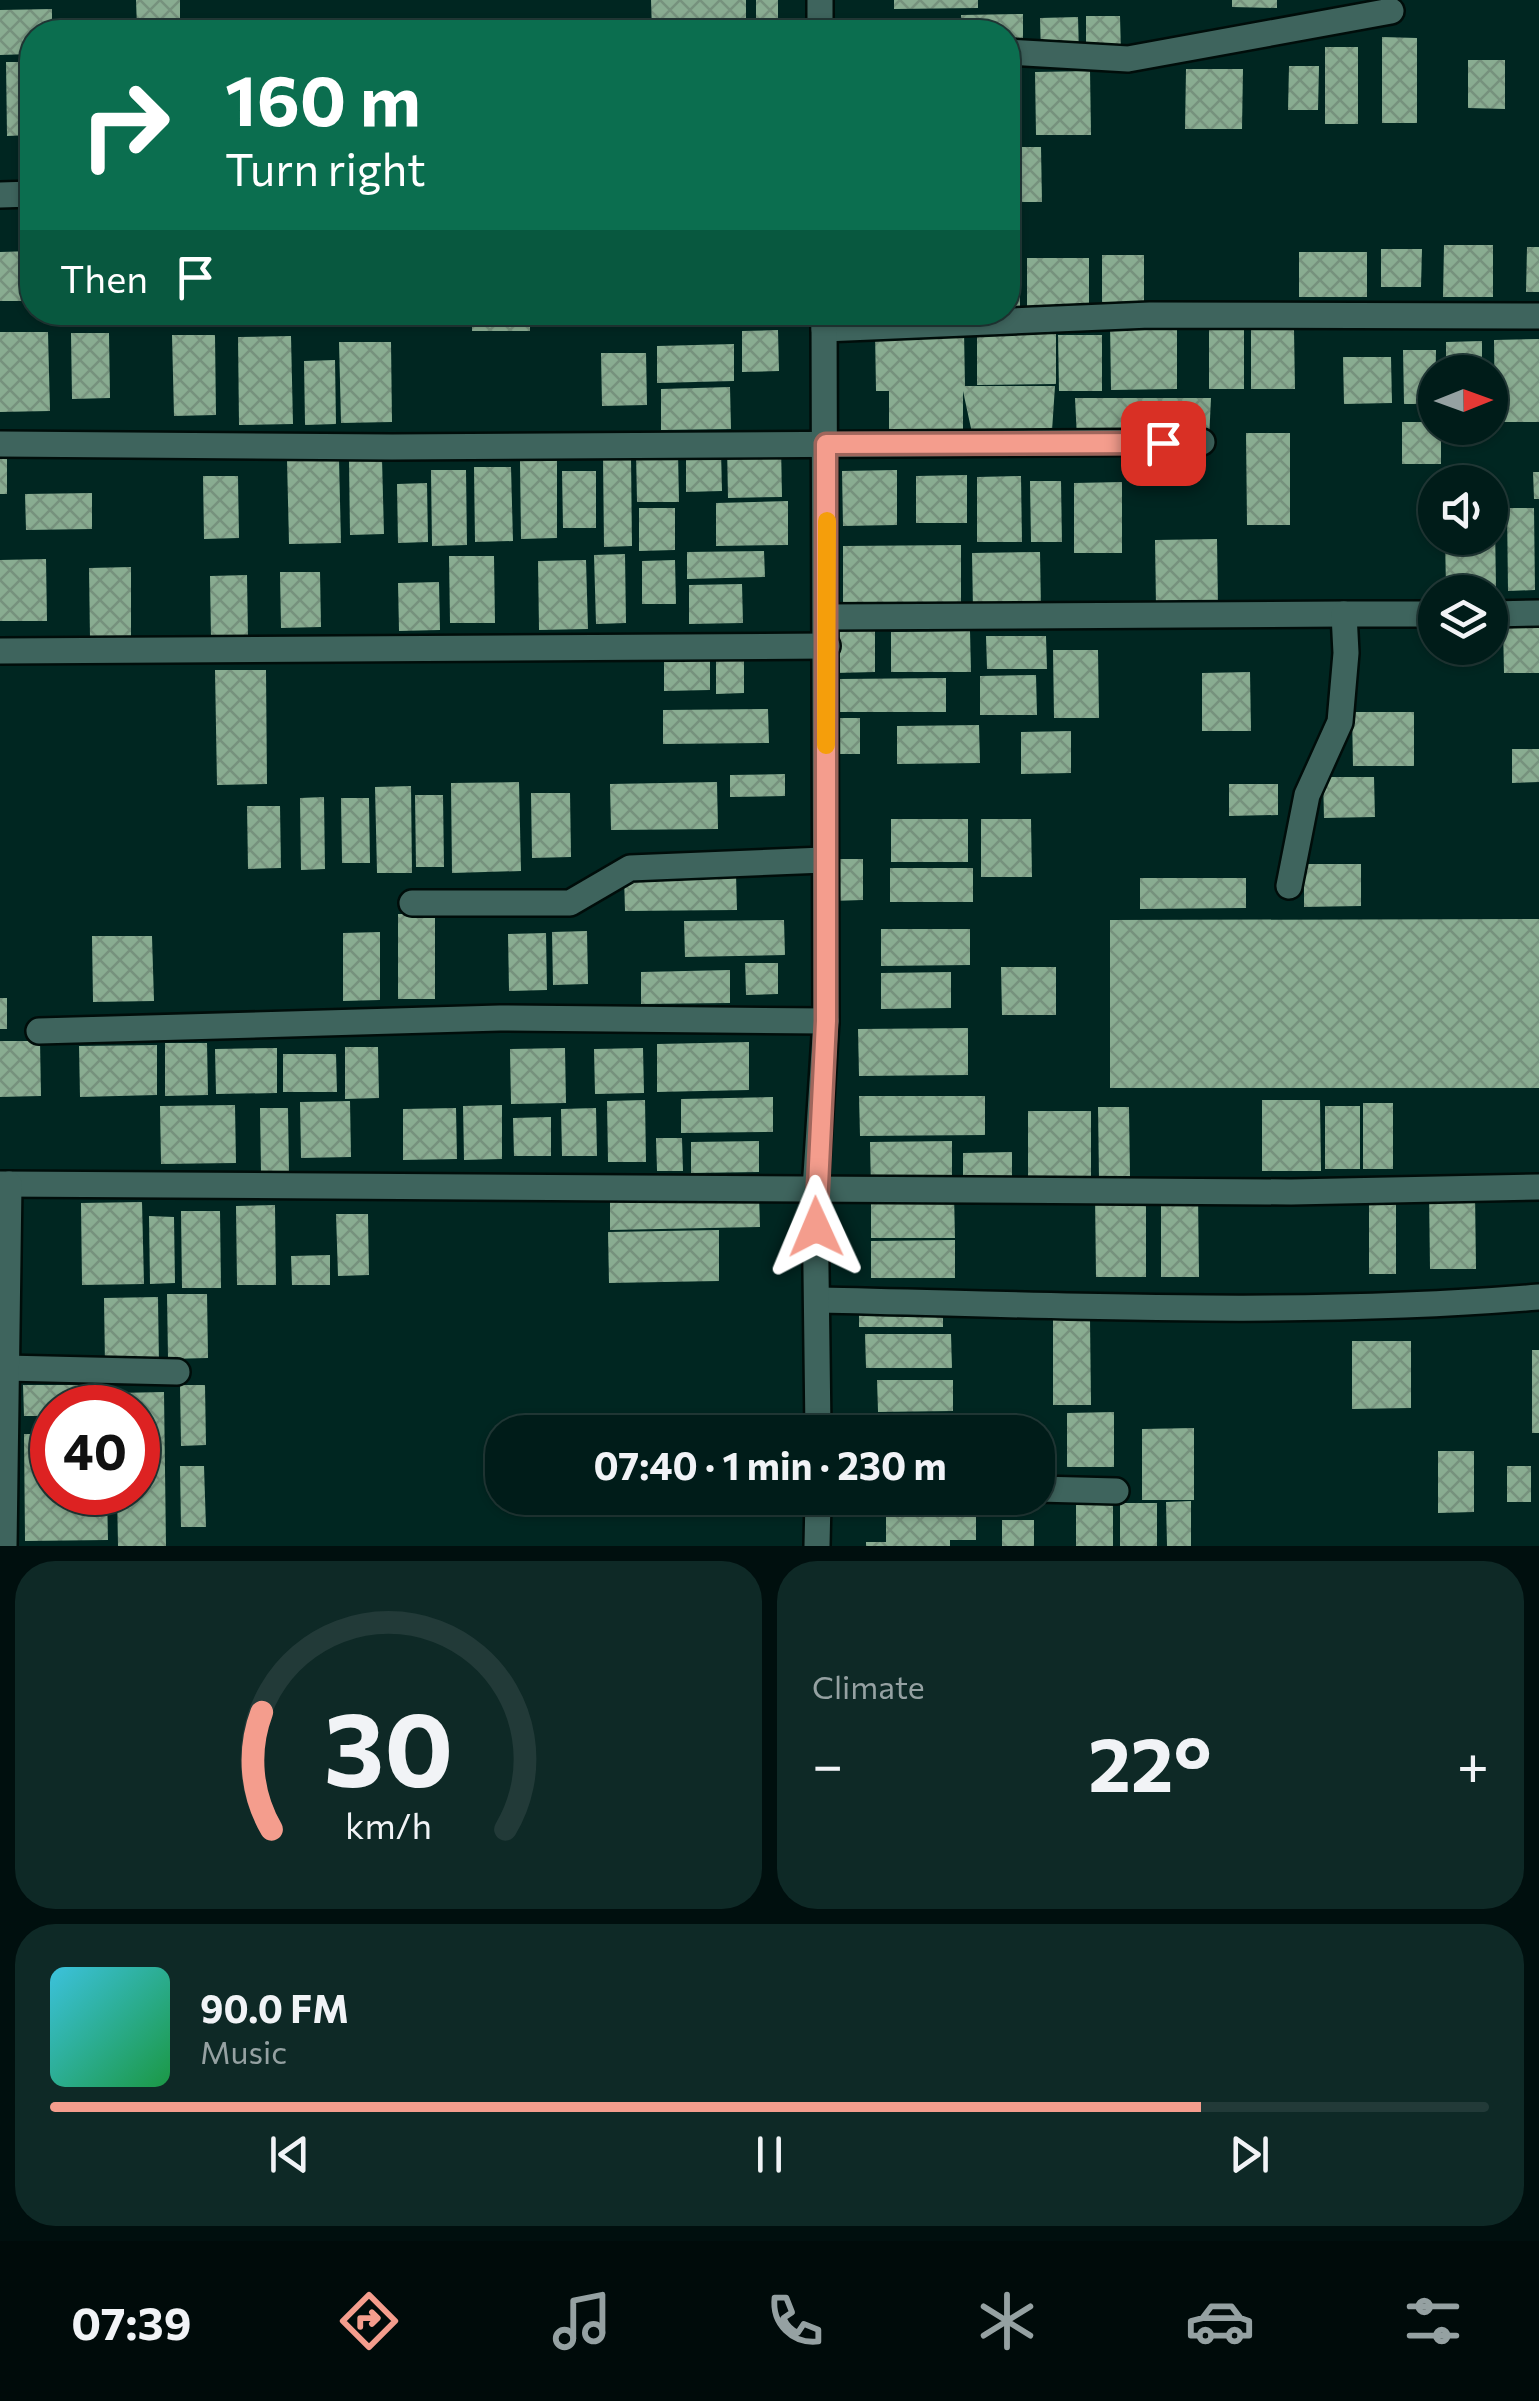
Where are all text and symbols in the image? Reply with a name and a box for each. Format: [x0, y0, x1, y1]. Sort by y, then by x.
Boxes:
text: 160 m [225, 55, 421, 140]
icon: right [60, 60, 190, 190]
text: Turn right [225, 140, 426, 195]
icon: arrive [168, 250, 223, 305]
text: Then [60, 254, 148, 301]
north arrow [1418, 355, 1508, 445]
map controls [1418, 355, 1508, 665]
pin [1121, 401, 1206, 486]
icon: arrive [1136, 416, 1191, 471]
button: sound [1418, 465, 1508, 555]
button: layers [1418, 575, 1508, 665]
position arrow [764, 1175, 868, 1279]
speed limit sign: 40 [30, 1385, 160, 1515]
text: 07:40 · 1 min · 230 m [593, 1441, 947, 1488]
text: Climate [812, 1666, 925, 1706]
text: 30 [324, 1681, 453, 1808]
text: 22° [1088, 1716, 1212, 1807]
text: − [812, 1729, 843, 1796]
text: + [1457, 1729, 1489, 1796]
text: km/h [345, 1803, 432, 1846]
text: 90.0 FM [200, 1984, 349, 2031]
text: Music [200, 2031, 287, 2071]
icon: previous [262, 2127, 317, 2182]
icon: pause [742, 2127, 797, 2182]
icon: next [1222, 2127, 1277, 2182]
icon: directions [334, 2286, 404, 2356]
icon: music [547, 2286, 617, 2356]
icon: phone [760, 2286, 830, 2356]
icon: climate [972, 2286, 1042, 2356]
icon: car [1185, 2286, 1255, 2356]
icon: filters [1398, 2286, 1468, 2356]
text: 07:39 [71, 2294, 191, 2349]

